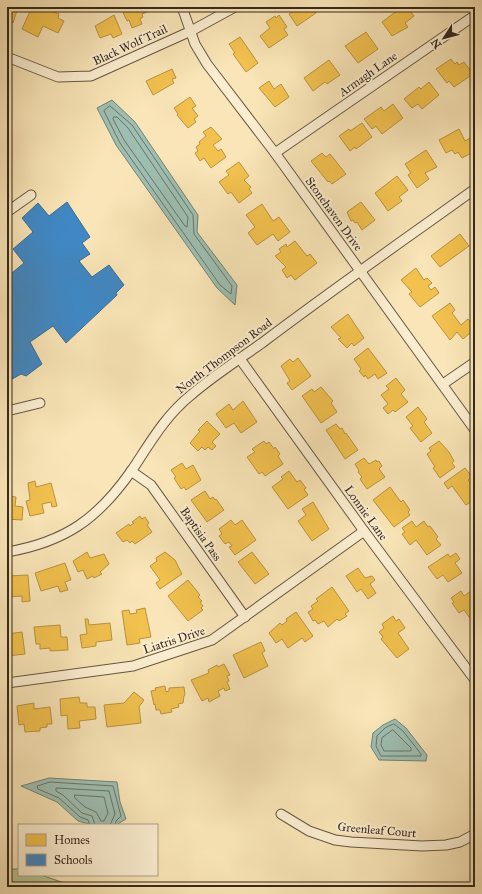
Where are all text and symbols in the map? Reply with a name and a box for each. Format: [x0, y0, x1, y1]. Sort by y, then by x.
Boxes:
north arrow [424, 18, 464, 58]
street label: Black Wolf Trail [91, 21, 170, 68]
text: N [428, 35, 444, 51]
street label: Armagh Lane [335, 49, 400, 101]
street label: Stonehaven Drive [303, 174, 365, 254]
street label: North Thompson Road [173, 315, 275, 397]
street label: Lonnie Lane [341, 483, 391, 543]
street label: Baptisia Pass [177, 504, 225, 564]
street label: Liatris Drive [141, 623, 207, 657]
street label: Greenleaf Court [337, 820, 418, 840]
legend [18, 824, 158, 876]
text: Homes [54, 833, 90, 847]
text: Schools [54, 853, 92, 867]

